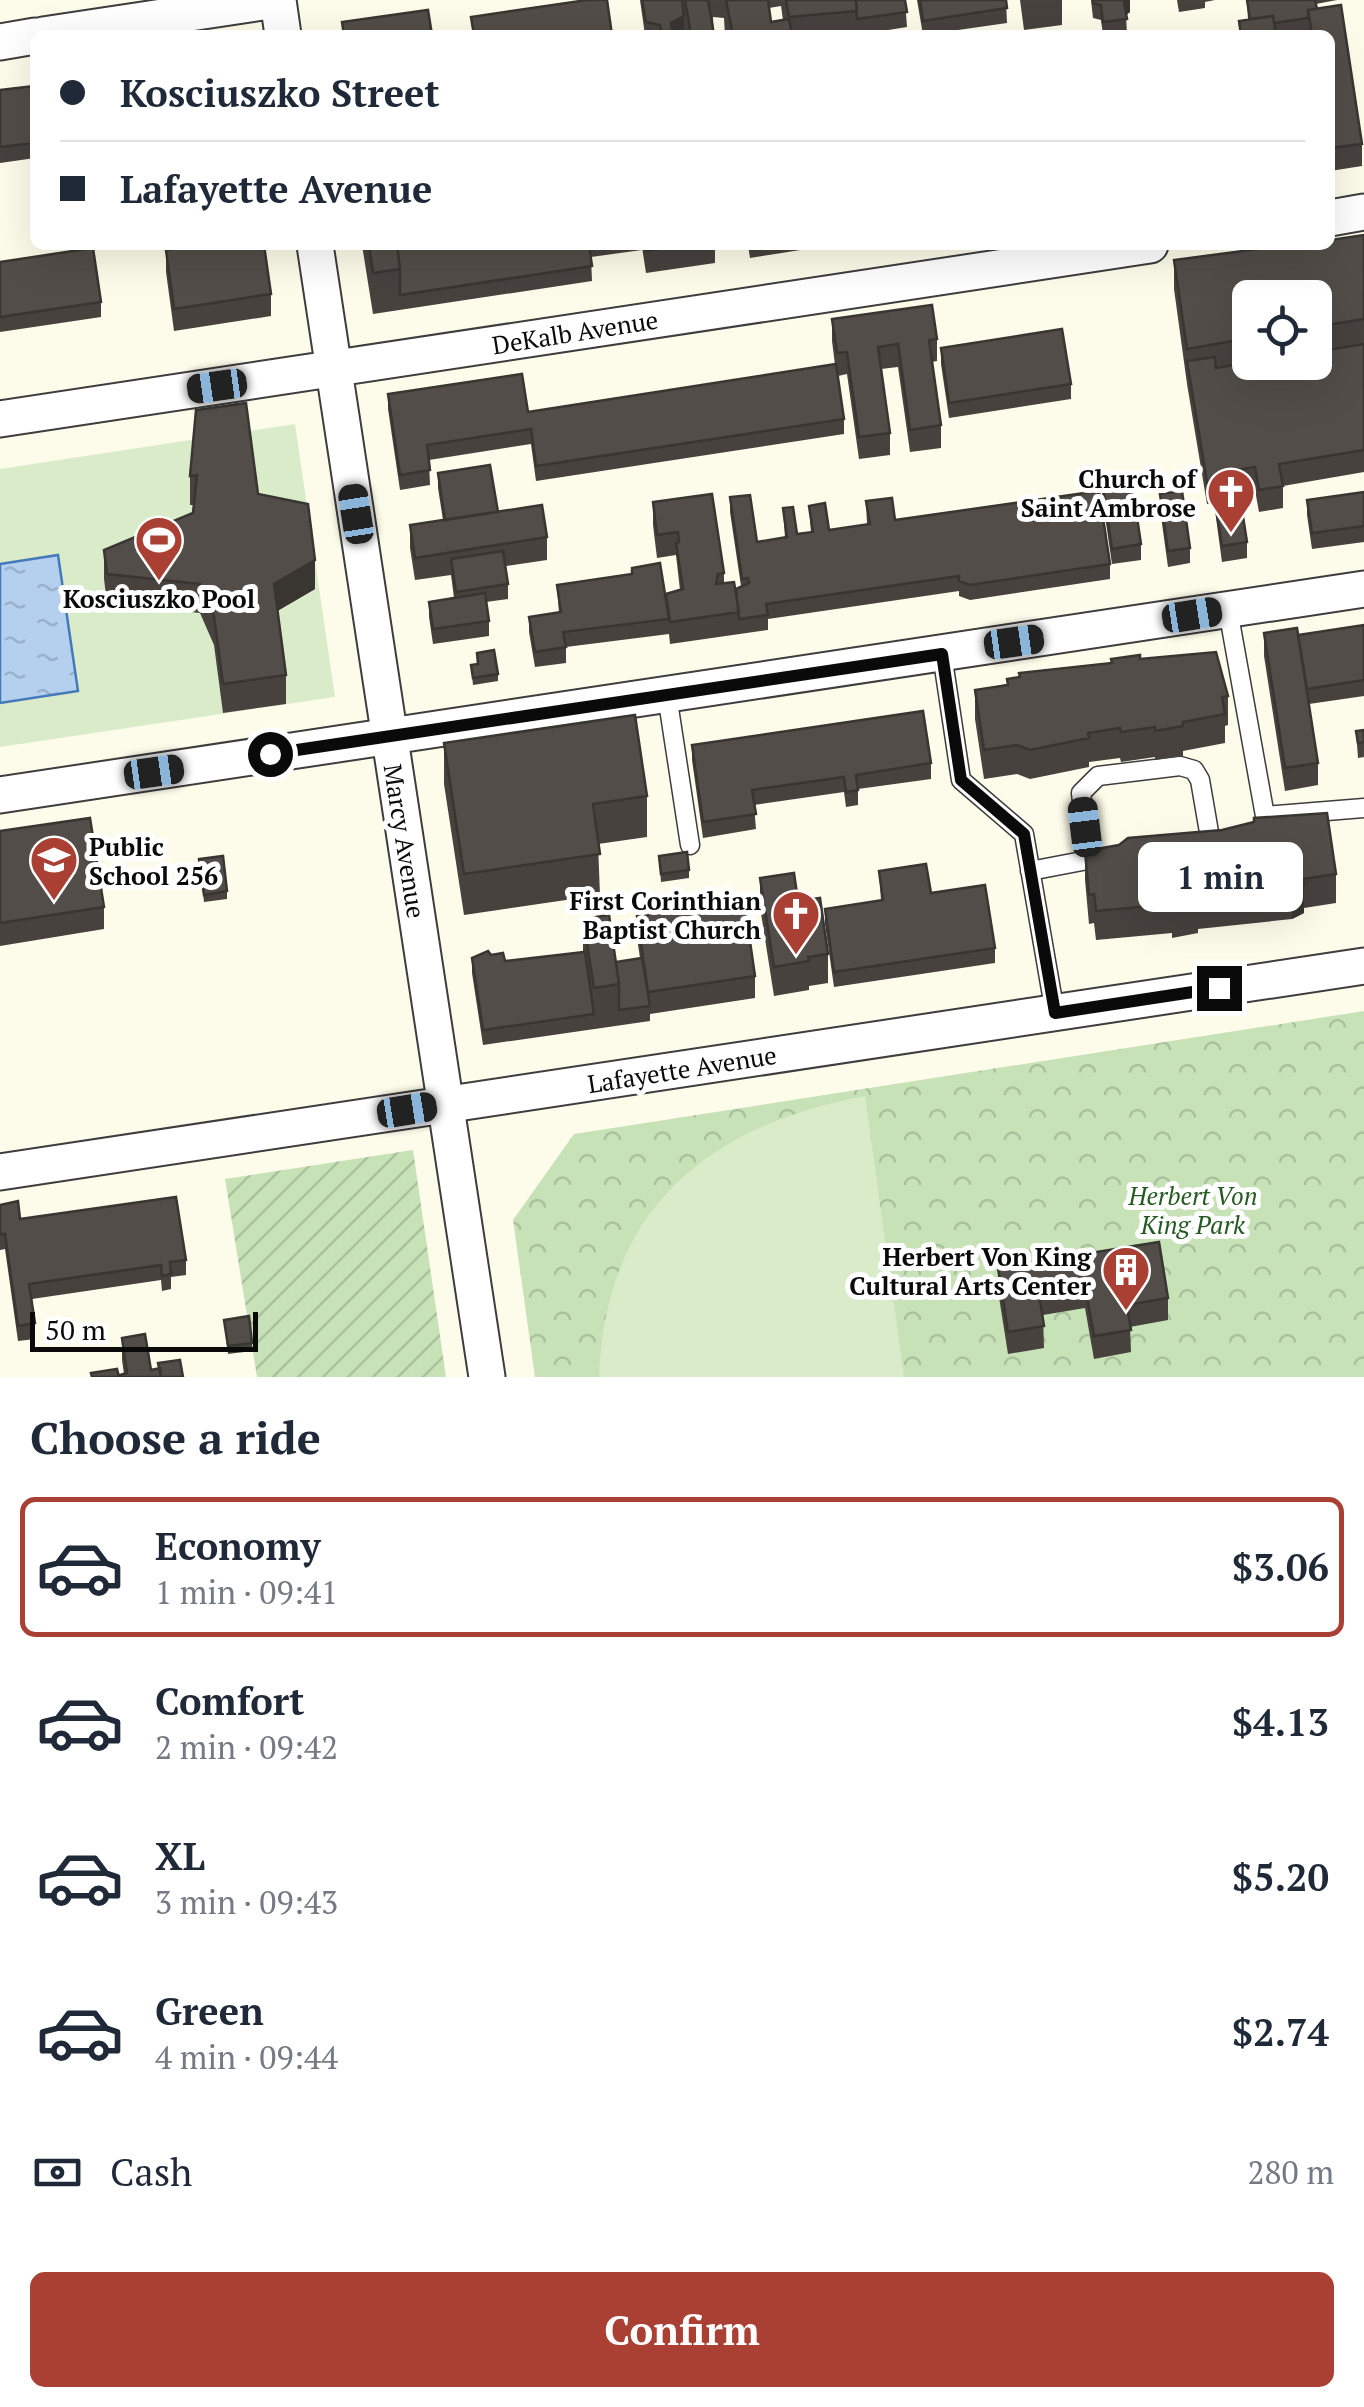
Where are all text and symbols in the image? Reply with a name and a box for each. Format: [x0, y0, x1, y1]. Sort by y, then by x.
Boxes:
text: Kosciuszko Street [120, 68, 440, 118]
text: Lafayette Avenue [120, 164, 432, 214]
map controls [1232, 280, 1332, 380]
button: locate [1232, 280, 1332, 380]
street label: DeKalb Avenue [490, 303, 660, 361]
car [185, 367, 249, 405]
place label: Church of Saint Ambrose [1021, 462, 1199, 524]
church icon: Church of Saint Ambrose [1205, 466, 1257, 534]
car [336, 482, 376, 546]
sports icon: Kosciuszko Pool [133, 514, 185, 582]
place label: Kosciuszko Pool [63, 582, 255, 615]
car [1160, 595, 1224, 635]
car [982, 623, 1046, 661]
route start [248, 732, 293, 777]
car [122, 753, 186, 791]
street label: Marcy Avenue [377, 762, 433, 920]
car [1066, 795, 1104, 859]
place label: Public School 256 [89, 830, 218, 892]
school or university icon: Public School 256 [28, 834, 80, 902]
callout: 1 min [1136, 843, 1302, 913]
text: 1 min [1177, 856, 1264, 898]
place label: First Corinthian Baptist Church [569, 884, 761, 946]
church icon: First Corinthian Baptist Church [770, 888, 822, 956]
route end [1197, 966, 1242, 1011]
street label: Lafayette Avenue [585, 1038, 779, 1100]
car [375, 1090, 439, 1130]
park label: Herbert Von King Park [1128, 1179, 1257, 1241]
place label: Herbert Von King Cultural Arts Center [849, 1240, 1092, 1302]
building icon: Herbert Von King Cultural Arts Center [1100, 1244, 1152, 1312]
scale bar [30, 1307, 258, 1352]
text: 50 m [45, 1311, 106, 1348]
text: Choose a ride [30, 1407, 321, 1467]
text: Economy [155, 1521, 321, 1571]
icon: car [35, 1522, 125, 1612]
text: $3.06 [1232, 1542, 1329, 1592]
text: 1 min · 09:41 [155, 1571, 338, 1613]
text: Comfort [155, 1676, 304, 1726]
icon: car [35, 1677, 125, 1767]
text: $4.13 [1232, 1697, 1329, 1747]
text: 2 min · 09:42 [155, 1726, 338, 1768]
text: XL [155, 1831, 205, 1881]
icon: car [35, 1832, 125, 1922]
text: $5.20 [1232, 1852, 1329, 1902]
text: 3 min · 09:43 [155, 1881, 338, 1923]
text: Green [155, 1986, 264, 2036]
icon: car [35, 1987, 125, 2077]
text: $2.74 [1232, 2007, 1329, 2057]
text: 4 min · 09:44 [155, 2036, 338, 2078]
icon: cash [30, 2145, 85, 2200]
text: Cash [110, 2147, 192, 2197]
text: 280 m [1247, 2151, 1334, 2193]
button: Confirm [30, 2272, 1334, 2387]

